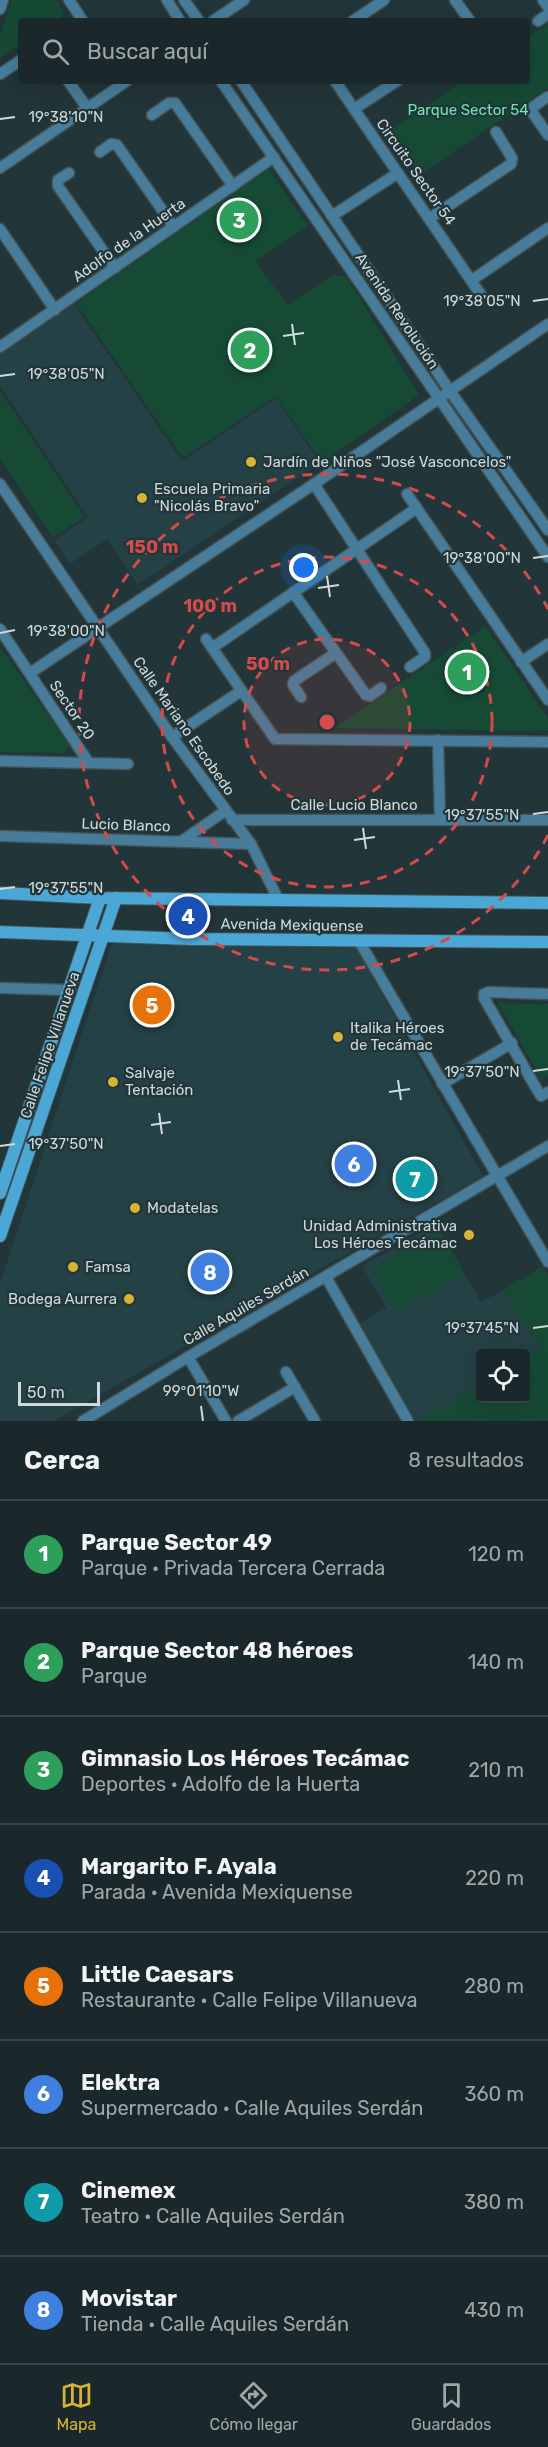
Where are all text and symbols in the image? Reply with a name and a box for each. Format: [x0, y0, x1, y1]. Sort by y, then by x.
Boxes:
search box [18, 18, 530, 84]
icon: search [39, 35, 72, 68]
text: Buscar aquí [87, 38, 208, 65]
park label: Parque Sector 54 [407, 101, 529, 119]
text: 19°38'10"N [29, 108, 103, 126]
street label: Circuito Sector 54 [372, 115, 460, 229]
street label: Adolfo de la Huerta [69, 194, 189, 286]
pin: 3 [220, 198, 258, 242]
street label: Avenida Revolución [351, 249, 443, 373]
text: 19°38'05"N [443, 292, 521, 310]
pin: 2 [230, 328, 270, 372]
text: 19°38'05"N [27, 365, 105, 383]
place label: Jardín de Niños "José Vasconcelos" [263, 453, 511, 471]
marker: Jardín de Niños "José Vasconcelos" [244, 455, 258, 469]
place label: Escuela Primaria "Nicolás Bravo" [154, 480, 270, 515]
marker: Escuela Primaria "Nicolás Bravo" [135, 491, 149, 505]
text: 150 m [125, 536, 179, 558]
text: 19°38'00"N [443, 549, 521, 567]
your location [289, 553, 318, 582]
text: 100 m [183, 595, 237, 617]
text: 19°38'00"N [27, 622, 105, 640]
pin: 1 [448, 650, 486, 694]
street label: Calle Mariano Escobedo [129, 653, 239, 799]
text: 50 m [246, 653, 290, 675]
street label: Sector 20 [46, 677, 98, 743]
centre of rings [317, 712, 337, 732]
street label: Calle Lucio Blanco [291, 796, 418, 814]
text: 19°37'55"N [445, 806, 519, 824]
street label: Lucio Blanco [81, 814, 171, 836]
text: 19°37'55"N [29, 879, 103, 897]
pin: 4 [168, 894, 207, 938]
street label: Avenida Mexiquense [220, 915, 364, 935]
street label: Calle Felipe Villanueva [16, 969, 84, 1121]
pin: 5 [132, 982, 172, 1028]
place label: Italika Héroes de Tecámac [350, 1019, 445, 1054]
marker: Italika Héroes de Tecámac [331, 1030, 345, 1044]
text: 19°37'50"N [444, 1063, 520, 1081]
place label: Salvaje Tentación [125, 1064, 193, 1099]
marker: Salvaje Tentación [106, 1075, 120, 1089]
text: 19°37'50"N [28, 1135, 104, 1153]
pin: 6 [334, 1142, 374, 1186]
pin: 7 [396, 1156, 434, 1202]
place label: Modatelas [147, 1199, 219, 1217]
marker: Modatelas [128, 1201, 142, 1215]
place label: Unidad Administrativa Los Héroes Tecámac [303, 1217, 457, 1252]
marker: Unidad Administrativa Los Héroes Tecámac [462, 1228, 476, 1242]
pin: 8 [190, 1250, 230, 1294]
place label: Famsa [85, 1258, 131, 1276]
marker: Famsa [66, 1260, 80, 1274]
street label: Calle Aquiles Serdán [180, 1263, 312, 1349]
place label: Bodega Aurrera [8, 1290, 117, 1308]
marker: Bodega Aurrera [122, 1292, 136, 1306]
text: 19°37'45"N [445, 1319, 519, 1337]
map controls [476, 1349, 530, 1403]
button: locate [476, 1349, 530, 1403]
scale bar [18, 1379, 100, 1406]
text: 99°01'10"W [163, 1382, 239, 1400]
text: 50 m [27, 1383, 65, 1402]
text: Cerca [24, 1445, 100, 1476]
text: 8 resultados [408, 1448, 524, 1472]
text: Parque Sector 49 [81, 1529, 272, 1556]
text: 1 [39, 1542, 48, 1566]
text: 120 m [468, 1542, 524, 1566]
text: Parque · Privada Tercera Cerrada [81, 1556, 385, 1580]
text: Parque Sector 48 héroes [81, 1637, 353, 1664]
text: 2 [37, 1650, 50, 1674]
text: 140 m [468, 1650, 524, 1674]
text: Parque [81, 1664, 147, 1688]
text: Gimnasio Los Héroes Tecámac [81, 1745, 410, 1772]
text: 3 [37, 1758, 50, 1782]
text: 210 m [468, 1758, 524, 1782]
text: Deportes · Adolfo de la Huerta [81, 1772, 360, 1796]
text: Margarito F. Ayala [81, 1853, 277, 1880]
text: 4 [37, 1866, 50, 1890]
text: 220 m [465, 1866, 524, 1890]
text: Parada · Avenida Mexiquense [81, 1880, 353, 1904]
text: Little Caesars [81, 1961, 234, 1988]
text: 5 [37, 1974, 50, 1998]
text: 280 m [464, 1974, 524, 1998]
text: Restaurante · Calle Felipe Villanueva [81, 1988, 418, 2012]
text: Elektra [81, 2069, 160, 2096]
text: 6 [37, 2082, 50, 2106]
text: 360 m [465, 2082, 524, 2106]
text: Supermercado · Calle Aquiles Serdán [81, 2096, 423, 2120]
text: Cinemex [81, 2177, 176, 2204]
text: 7 [38, 2190, 49, 2214]
text: 380 m [464, 2190, 524, 2214]
text: Teatro · Calle Aquiles Serdán [81, 2204, 345, 2228]
text: Movistar [81, 2285, 177, 2312]
text: 8 [37, 2298, 50, 2322]
text: 430 m [464, 2298, 524, 2322]
text: Tienda · Calle Aquiles Serdán [81, 2312, 349, 2336]
tab: Mapa [57, 2379, 96, 2434]
tab: Cómo llegar [210, 2379, 298, 2434]
tab: Guardados [411, 2379, 491, 2434]

